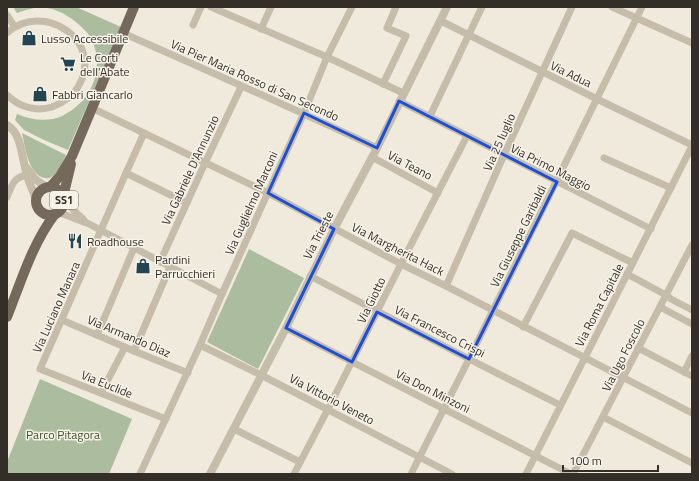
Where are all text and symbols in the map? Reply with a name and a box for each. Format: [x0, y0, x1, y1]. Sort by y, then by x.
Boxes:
shop icon: Lusso Accessibile [20, 29, 38, 47]
place label: Lusso Accessibile [41, 29, 128, 48]
street label: Via Pier Maria Rosso di San Secondo [168, 34, 342, 126]
place label: Le Corti dell'Abate [80, 48, 130, 81]
supermarket icon: Le Corti dell'Abate [59, 55, 77, 73]
street label: Via Adua [547, 56, 595, 92]
shop icon: Fabbri Giancarlo [31, 85, 49, 103]
place label: Fabbri Giancarlo [52, 85, 133, 104]
street label: Via 25 luglio [478, 110, 520, 174]
street label: Via Gabriele D'Annunzio [156, 112, 224, 228]
street label: Via Primo Maggio [507, 138, 595, 196]
street label: Via Teano [384, 145, 436, 185]
street label: Via Guglielmo Marconi [220, 148, 282, 258]
street label: Via Giuseppe Garibaldi [485, 182, 551, 290]
road number: SS1 [50, 191, 78, 209]
street label: Via Trieste [298, 207, 338, 263]
street label: Via Margherita Hack [348, 217, 448, 281]
restaurant icon: Roadhouse [66, 232, 84, 250]
place label: Roadhouse [87, 232, 144, 251]
place label: Pardini Parrucchieri [155, 250, 215, 283]
shop icon: Pardini Parrucchieri [134, 257, 152, 275]
street label: Via Luciano Manara [27, 258, 85, 356]
street label: Via Roma Capitale [570, 260, 628, 350]
street label: Via Giotto [352, 274, 390, 326]
street label: Via Francesco Crispi [391, 300, 489, 362]
street label: Via Armando Diaz [84, 310, 174, 362]
street label: Via Ugo Foscolo [596, 315, 650, 395]
street label: Via Don Minzoni [392, 364, 474, 418]
street label: Via Euclide [78, 365, 136, 403]
street label: Via Vittorio Veneto [286, 369, 378, 429]
park label: Parco Pitagora [26, 425, 100, 444]
scale bar [563, 447, 658, 473]
text: 100 m [569, 451, 602, 470]

